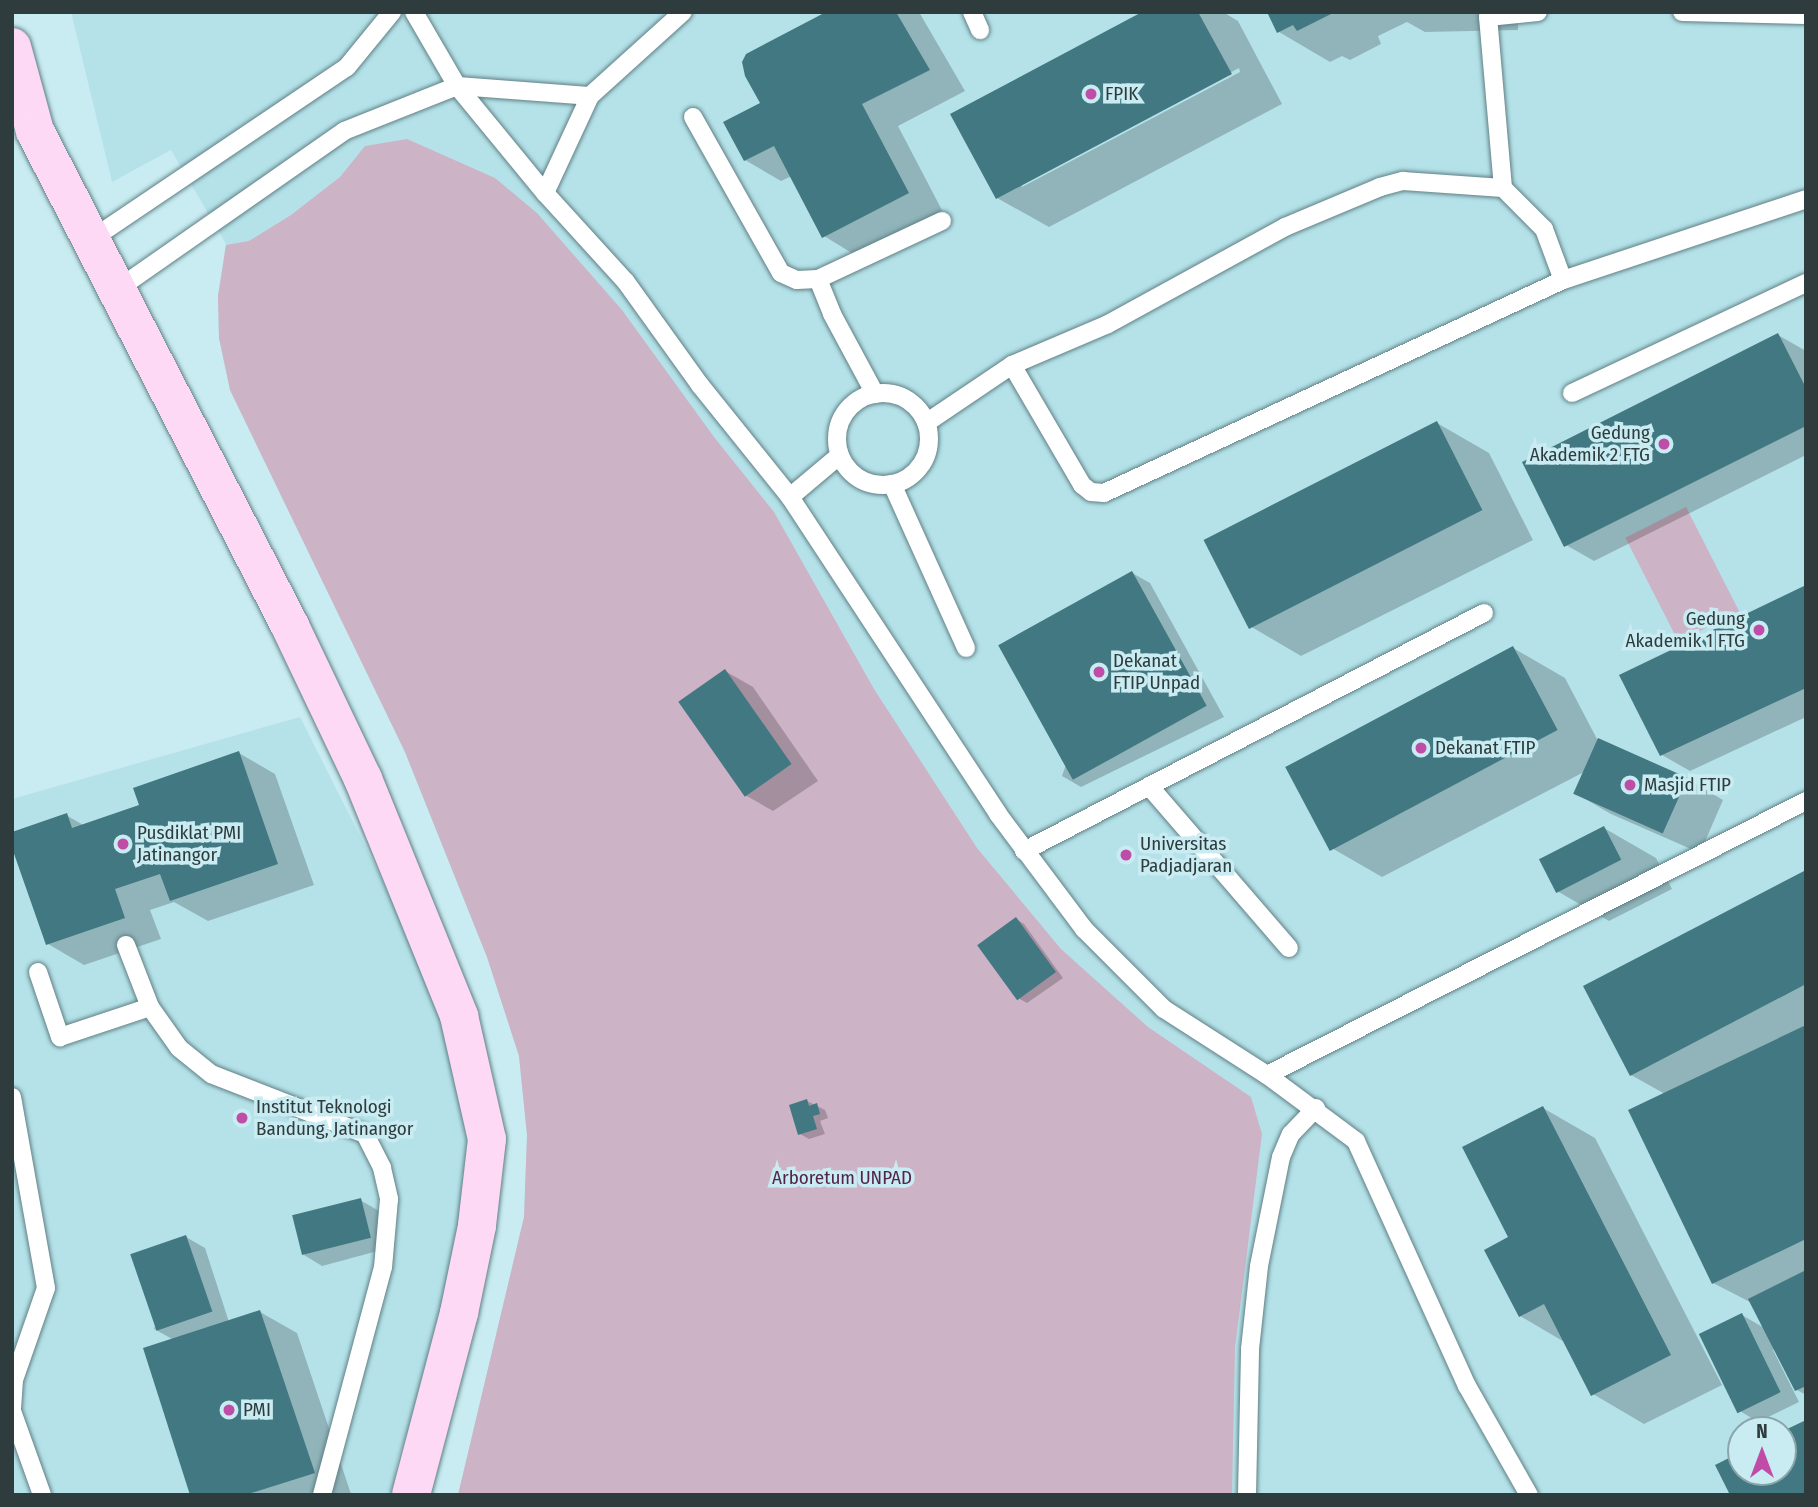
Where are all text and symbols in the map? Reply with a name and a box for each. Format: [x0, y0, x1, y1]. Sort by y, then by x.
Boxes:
place label: FPIK [1105, 83, 1138, 105]
marker: FPIK [1083, 86, 1099, 102]
place label: Gedung Akademik 2 FTG [1530, 422, 1650, 466]
marker: Gedung Akademik 2 FTG [1656, 436, 1672, 452]
place label: Gedung Akademik 1 FTG [1626, 608, 1745, 652]
marker: Gedung Akademik 1 FTG [1751, 622, 1767, 638]
place label: Dekanat FTIP Unpad [1113, 650, 1200, 694]
marker: Dekanat FTIP Unpad [1091, 664, 1107, 680]
place label: Dekanat FTIP [1435, 737, 1535, 759]
marker: Dekanat FTIP [1413, 740, 1429, 756]
place label: Masjid FTIP [1644, 774, 1731, 796]
marker: Masjid FTIP [1622, 777, 1638, 793]
place label: Pusdiklat PMI Jatinangor [137, 822, 241, 866]
place label: Universitas Padjadjaran [1140, 833, 1232, 877]
marker: Pusdiklat PMI Jatinangor [115, 836, 131, 852]
marker: Universitas Padjadjaran [1118, 847, 1134, 863]
place label: Institut Teknologi Bandung, Jatinangor [256, 1096, 413, 1140]
marker: Institut Teknologi Bandung, Jatinangor [234, 1110, 250, 1126]
park label: Arboretum UNPAD [772, 1167, 912, 1189]
place label: PMI [243, 1399, 271, 1421]
marker: PMI [221, 1402, 237, 1418]
north arrow [1727, 1416, 1797, 1486]
text: N [1756, 1420, 1768, 1443]

